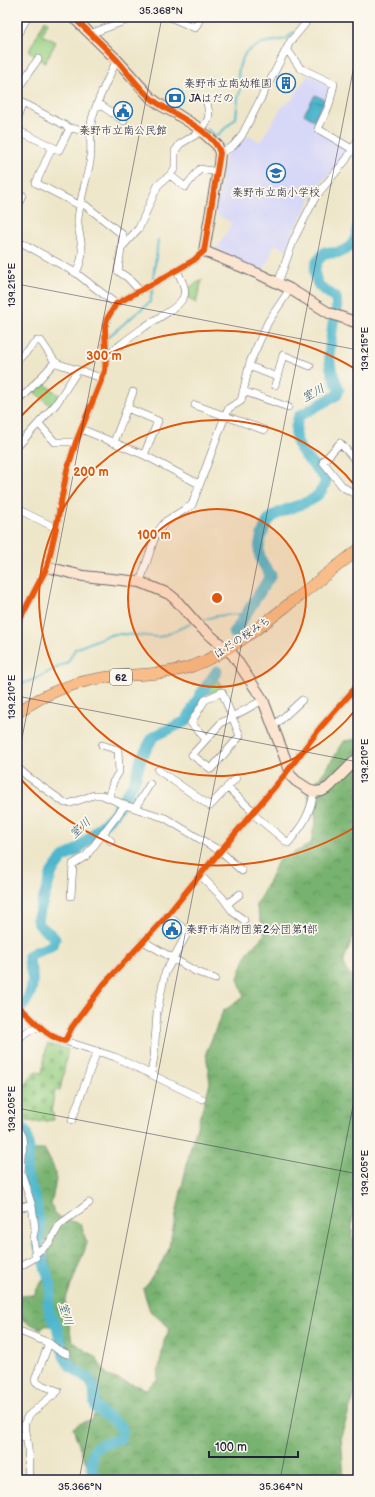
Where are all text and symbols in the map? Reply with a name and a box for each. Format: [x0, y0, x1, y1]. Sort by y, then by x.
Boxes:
text: 35.368°N [139, 5, 183, 17]
building icon: 秦野市立南幼稚園 [275, 72, 297, 94]
place label: 秦野市立南幼稚園 [184, 77, 272, 90]
bank icon: JAはだの [164, 87, 186, 109]
place label: JAはだの [189, 92, 234, 105]
public building icon: 秦野市立南公民館 [112, 100, 134, 122]
place label: 秦野市立南公民館 [79, 124, 167, 137]
school or university icon: 秦野市立南小学校 [265, 162, 287, 184]
place label: 秦野市立南小学校 [232, 186, 320, 199]
text: 139.215°E [6, 263, 18, 307]
text: 139.215°E [359, 327, 371, 371]
text: 300 m [86, 349, 122, 364]
water label: 室川 [299, 381, 327, 406]
text: 200 m [73, 465, 109, 480]
text: 100 m [137, 528, 171, 543]
centre of rings [210, 591, 224, 605]
street label: はだの桜みち [211, 614, 273, 661]
road number: 62 [110, 669, 132, 685]
text: 139.210°E [6, 674, 18, 719]
text: 139.210°E [359, 738, 371, 783]
water label: 室川 [66, 815, 94, 842]
public building icon: 秦野市消防団第2分団第1部 [161, 918, 183, 940]
place label: 秦野市消防団第2分団第1部 [186, 923, 318, 936]
text: 139.205°E [6, 1085, 18, 1132]
text: 139.205°E [359, 1149, 371, 1196]
water label: 室川 [55, 1301, 76, 1328]
scale bar [209, 1433, 298, 1459]
text: 100 m [215, 1440, 247, 1455]
text: 35.366°N [58, 1481, 102, 1493]
text: 35.364°N [259, 1481, 303, 1493]

